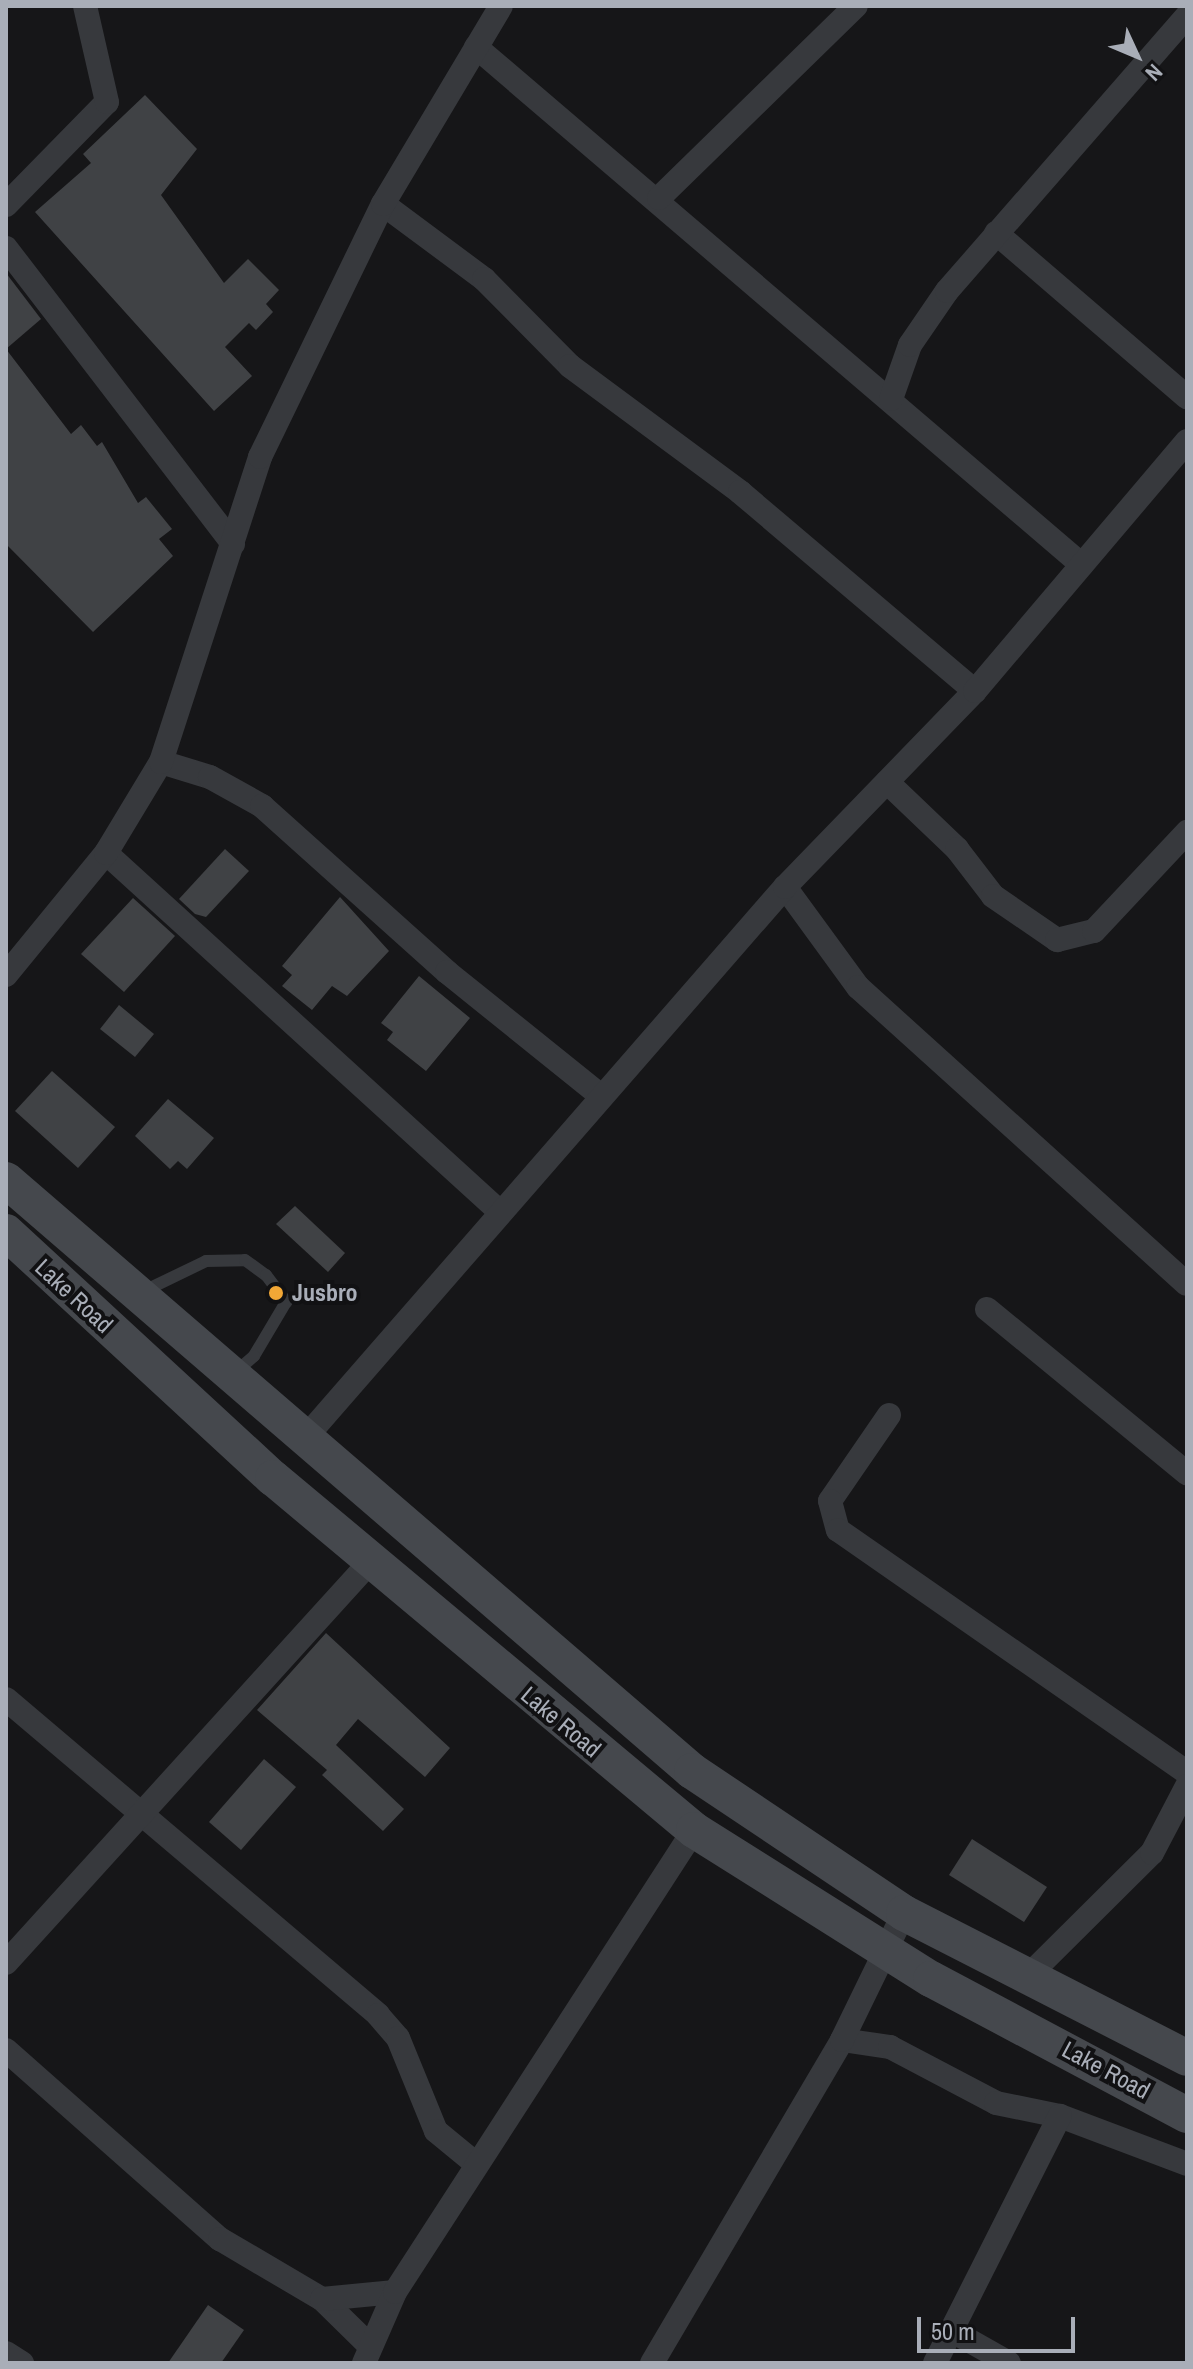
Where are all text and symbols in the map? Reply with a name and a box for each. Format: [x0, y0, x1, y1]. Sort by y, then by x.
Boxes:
north arrow [1097, 16, 1177, 96]
text: N [1139, 58, 1170, 88]
street label: Lake Road [29, 1253, 119, 1339]
place label: Jusbro [292, 1279, 358, 1307]
marker: Jusbro [267, 1284, 285, 1302]
street label: Lake Road [515, 1680, 607, 1764]
street label: Lake Road [1057, 2035, 1155, 2105]
scale bar [921, 2301, 1079, 2351]
text: 50 m [931, 2315, 975, 2347]

